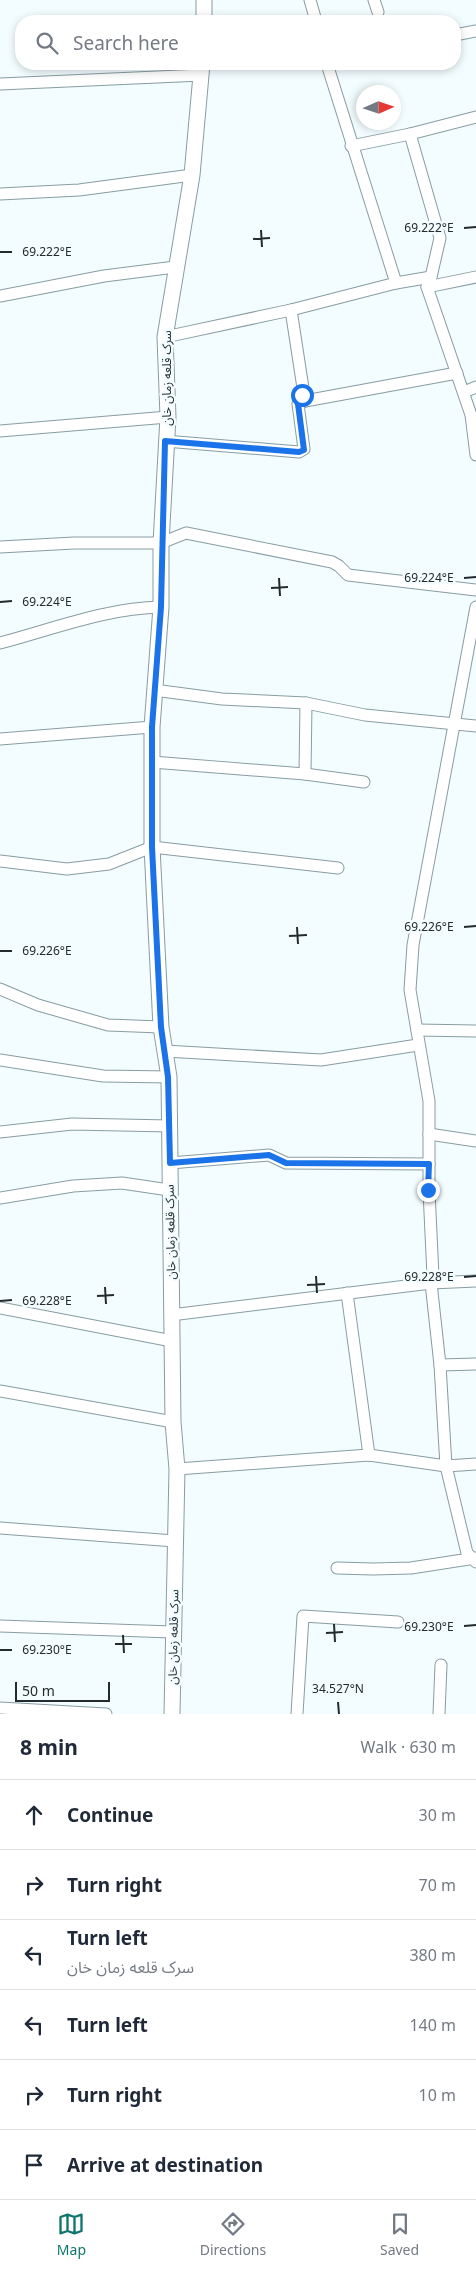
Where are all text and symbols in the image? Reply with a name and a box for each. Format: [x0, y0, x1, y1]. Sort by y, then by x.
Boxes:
search box [15, 15, 461, 70]
icon: search [33, 29, 61, 57]
text: Search here [73, 30, 179, 56]
north arrow [356, 85, 401, 130]
text: 69.222°E [404, 219, 454, 236]
text: 69.222°E [22, 243, 72, 260]
street label: سرک قلعه زمان خان [158, 330, 175, 426]
route start [291, 384, 314, 407]
text: 69.224°E [404, 569, 454, 586]
text: 69.224°E [22, 593, 72, 610]
text: 69.226°E [404, 918, 454, 935]
text: 69.226°E [22, 942, 72, 959]
route end [417, 1179, 440, 1202]
street label: سرک قلعه زمان خان [161, 1184, 179, 1280]
text: 69.228°E [404, 1268, 454, 1285]
text: 69.228°E [22, 1292, 72, 1309]
street label: سرک قلعه زمان خان [164, 1589, 182, 1685]
text: 69.230°E [404, 1618, 454, 1635]
text: 69.230°E [22, 1641, 72, 1658]
scale bar [15, 1679, 110, 1702]
text: 34.527°N [312, 1680, 364, 1697]
text: 50 m [22, 1681, 55, 1700]
text: 8 min [20, 1733, 78, 1761]
text: Walk · 630 m [361, 1736, 456, 1758]
icon: ahead [20, 1801, 48, 1829]
text: Continue [67, 1802, 153, 1828]
text: 30 m [419, 1804, 456, 1826]
icon: right [20, 1871, 48, 1899]
text: Turn right [67, 1872, 162, 1898]
text: 70 m [419, 1874, 456, 1896]
text: Turn left [67, 1925, 148, 1951]
icon: left [20, 1941, 48, 1969]
text: 380 m [409, 1944, 456, 1966]
text: سرک قلعه زمان خان [67, 1956, 194, 1978]
icon: left [20, 2011, 48, 2039]
text: Turn left [67, 2012, 148, 2038]
text: 140 m [409, 2014, 456, 2036]
icon: right [20, 2081, 48, 2109]
text: Turn right [67, 2082, 162, 2108]
text: 10 m [419, 2084, 456, 2106]
icon: arrive [20, 2151, 48, 2179]
text: Arrive at destination [67, 2152, 263, 2178]
tab: Map [57, 2210, 86, 2259]
tab: Directions [200, 2210, 266, 2259]
tab: Saved [380, 2210, 419, 2259]

